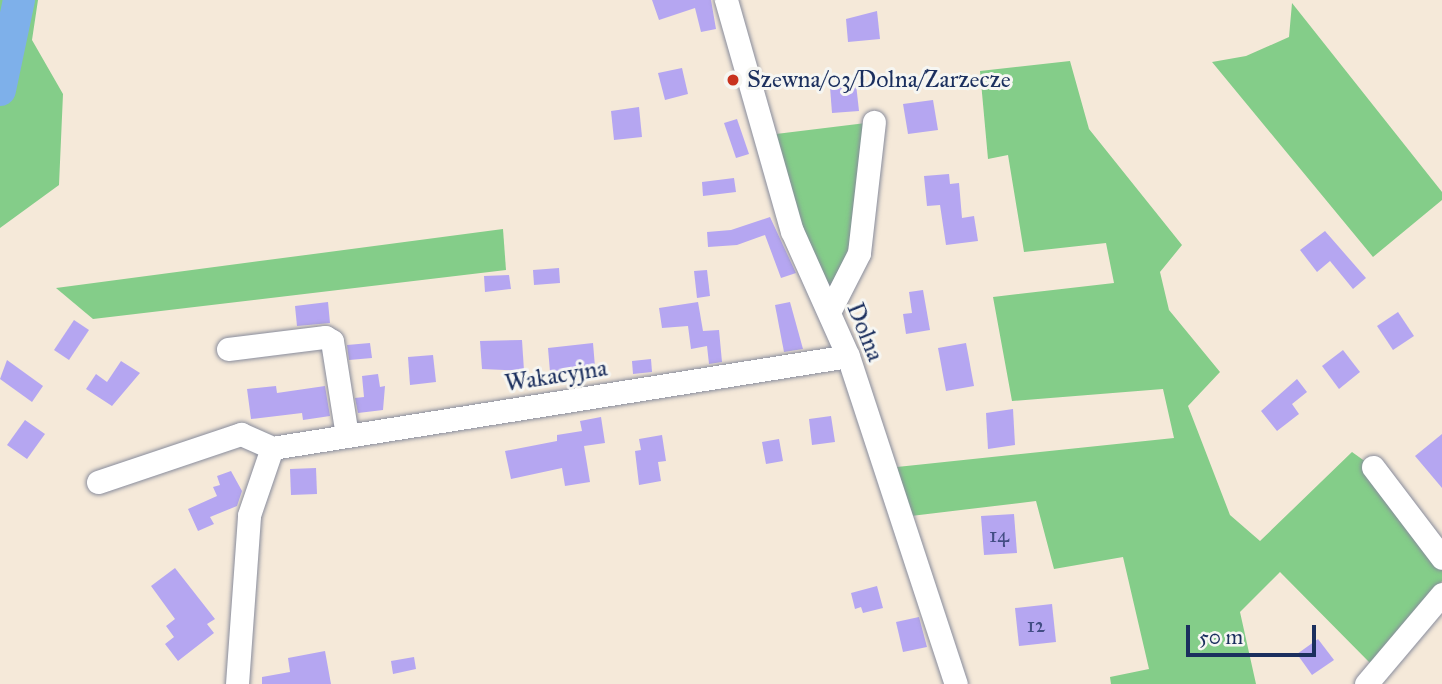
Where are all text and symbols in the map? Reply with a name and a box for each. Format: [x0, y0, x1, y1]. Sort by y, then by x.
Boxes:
place label: Szewna/03/Dolna/Zarzecze [747, 66, 1011, 94]
marker: Szewna/03/Dolna/Zarzecze [725, 72, 741, 88]
street label: Dolna [840, 298, 890, 366]
street label: Wakacyjna [503, 354, 609, 398]
house number: 14 [989, 522, 1009, 548]
scale bar [1190, 610, 1320, 654]
house number: 12 [1027, 612, 1045, 638]
text: 50 m [1199, 624, 1243, 650]

